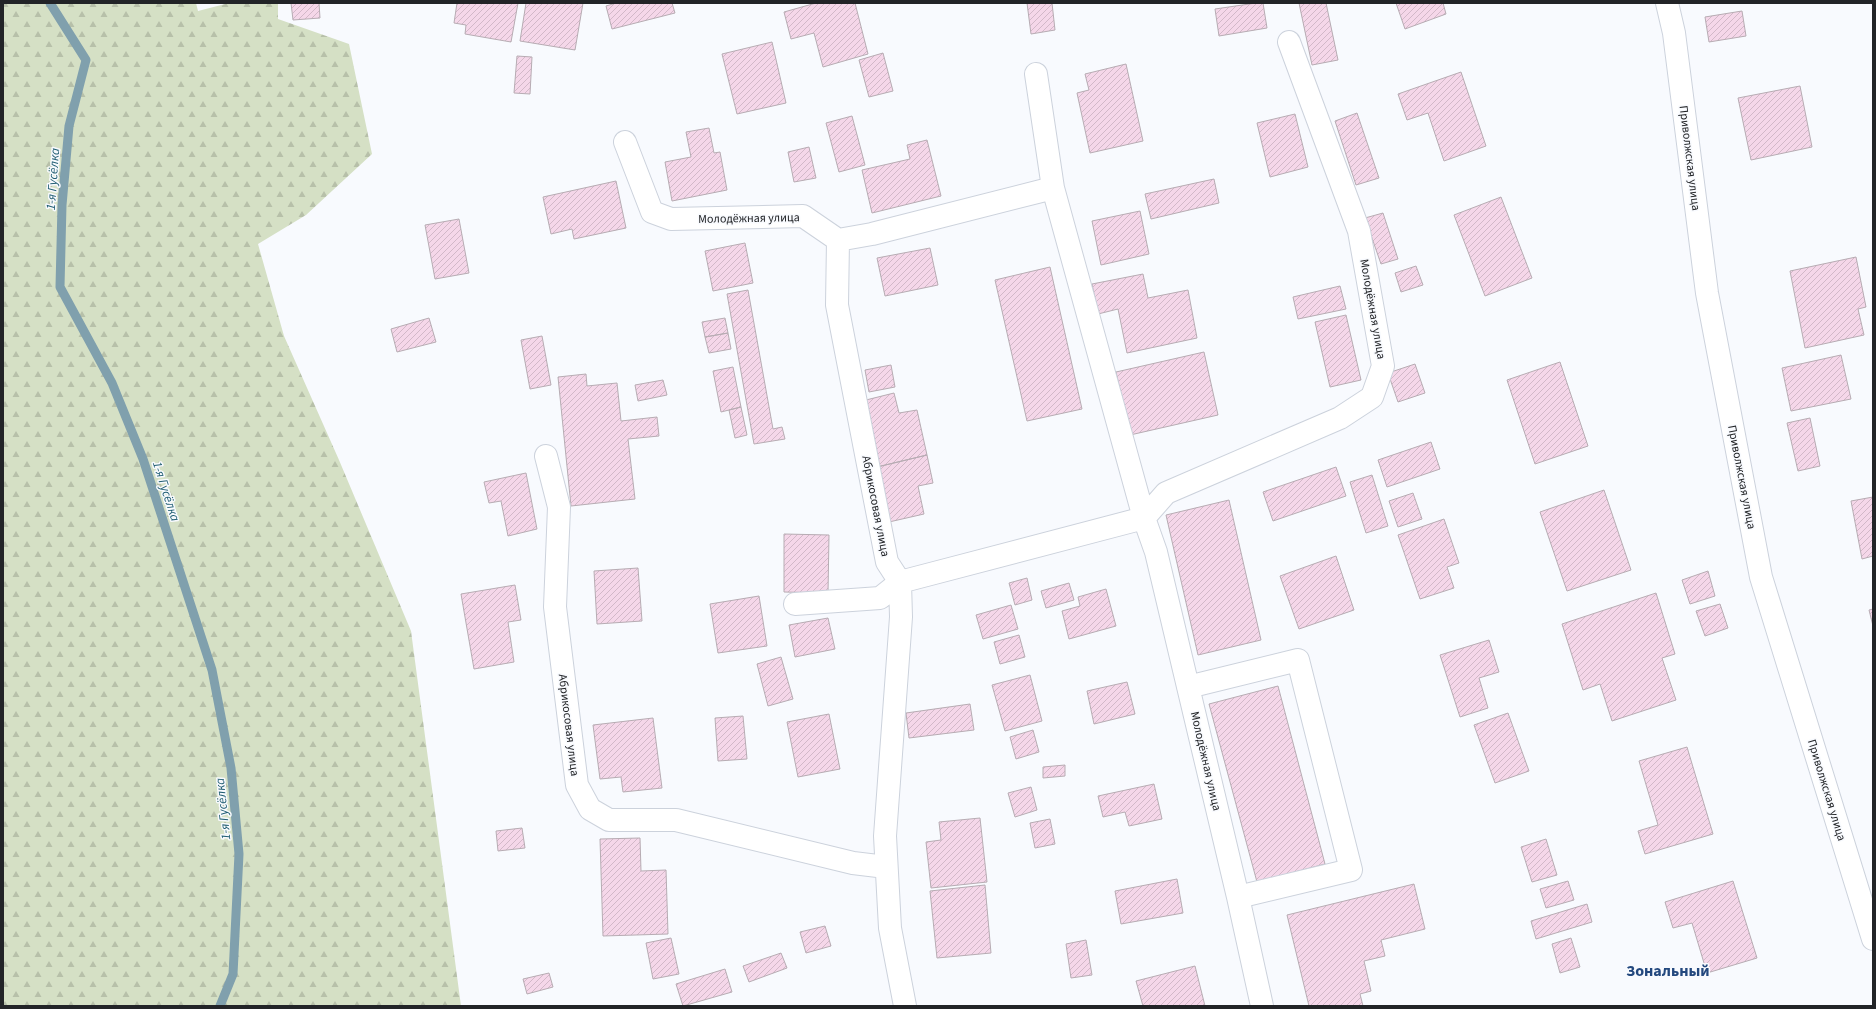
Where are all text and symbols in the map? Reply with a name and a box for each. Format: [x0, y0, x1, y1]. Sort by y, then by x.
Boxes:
street label: Приволжская улица [1675, 105, 1704, 211]
water label: 1-я Гусёлка [42, 147, 64, 211]
street label: Молодёжная улица [698, 209, 800, 228]
street label: Молодёжная улица [1355, 258, 1390, 361]
street label: Приволжская улица [1723, 424, 1760, 531]
street label: Абрикосовая улица [857, 454, 894, 558]
water label: 1-я Гусёлка [148, 459, 184, 524]
street label: Абрикосовая улица [554, 673, 583, 777]
street label: Молодёжная улица [1186, 710, 1225, 812]
street label: Приволжская улица [1803, 737, 1850, 843]
water label: 1-я Гусёлка [211, 777, 235, 841]
district label: Зональный [1626, 960, 1710, 982]

